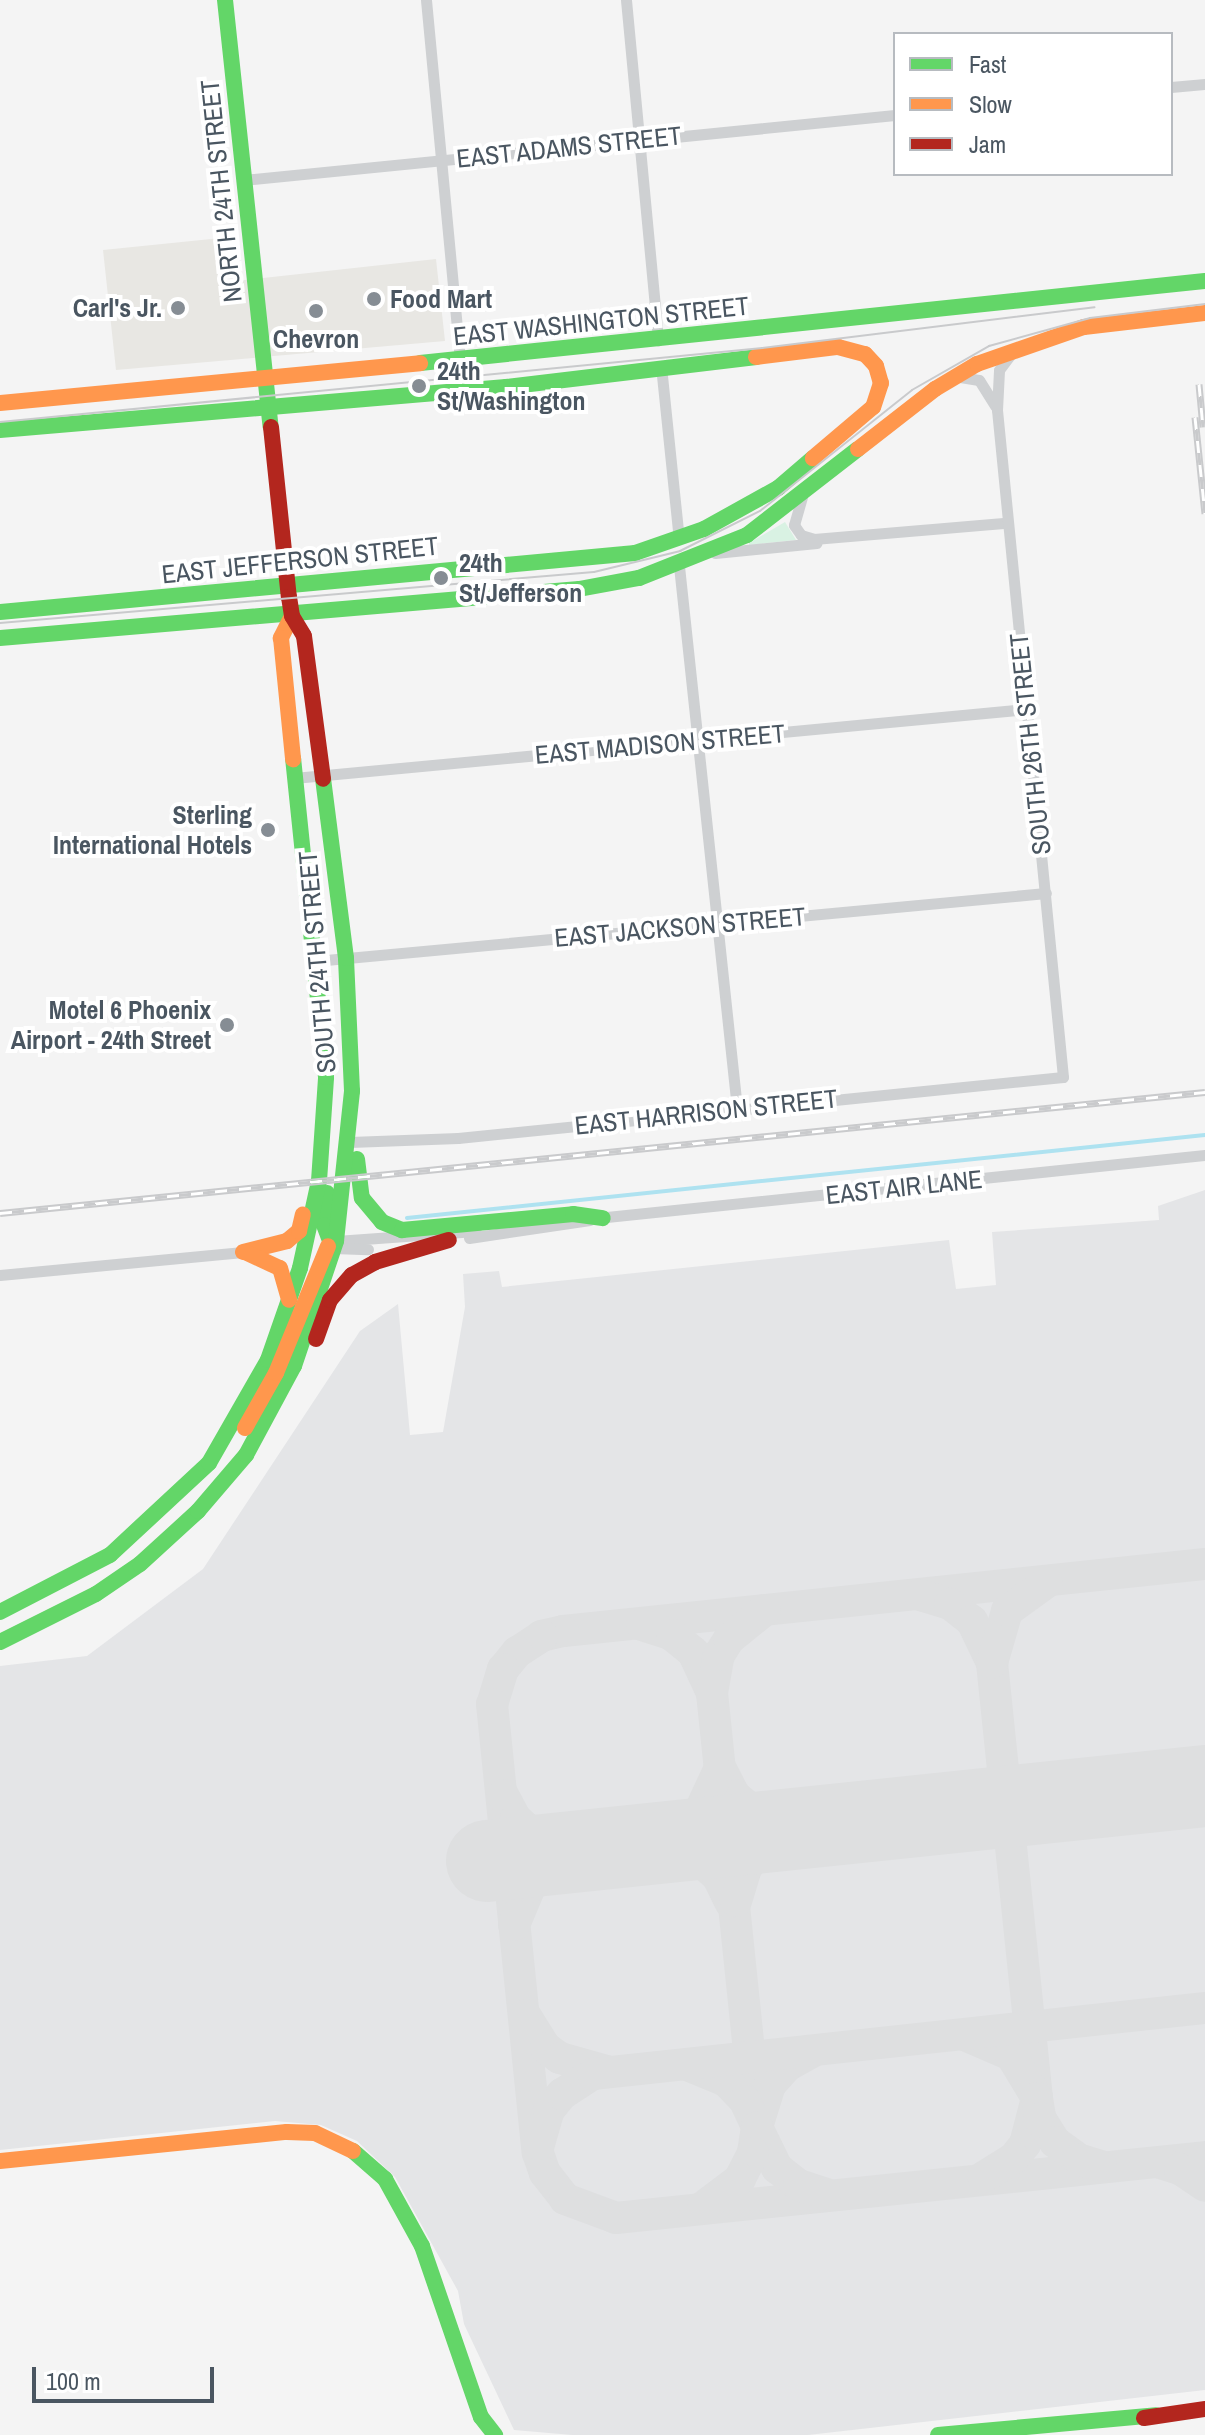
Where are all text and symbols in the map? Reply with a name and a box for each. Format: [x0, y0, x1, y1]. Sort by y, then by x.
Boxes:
legend [893, 32, 1173, 176]
text: Fast [969, 48, 1006, 80]
street label: NORTH 24TH STREET [194, 78, 248, 304]
text: Slow [969, 88, 1012, 120]
street label: EAST ADAMS STREET [454, 120, 684, 174]
text: Jam [969, 128, 1006, 160]
place label: Food Mart [390, 283, 492, 315]
marker: Food Mart [365, 290, 383, 308]
street label: EAST WASHINGTON STREET [451, 290, 751, 352]
place label: Carl's Jr. [73, 292, 162, 324]
marker: Carl's Jr. [169, 299, 187, 317]
marker: Chevron [307, 302, 325, 320]
place label: Chevron [273, 323, 359, 355]
place label: 24th St/Washington [437, 355, 585, 416]
marker: 24th St/Washington [408, 375, 430, 397]
street label: EAST JEFFERSON STREET [160, 530, 440, 590]
place label: 24th St/Jefferson [459, 547, 582, 608]
marker: 24th St/Jefferson [430, 567, 452, 589]
street label: SOUTH 26TH STREET [1003, 632, 1057, 856]
street label: EAST MADISON STREET [534, 718, 786, 770]
place label: Sterling International Hotels [53, 799, 252, 860]
marker: Sterling International Hotels [259, 821, 277, 839]
street label: SOUTH 24TH STREET [292, 850, 342, 1074]
street label: EAST JACKSON STREET [553, 900, 807, 954]
place label: Motel 6 Phoenix Airport - 24th Street [11, 994, 211, 1056]
marker: Motel 6 Phoenix Airport - 24th Street [218, 1016, 236, 1034]
street label: EAST HARRISON STREET [573, 1083, 839, 1141]
street label: EAST AIR LANE [823, 1163, 985, 1211]
scale bar [36, 2351, 218, 2401]
text: 100 m [46, 2365, 101, 2397]

